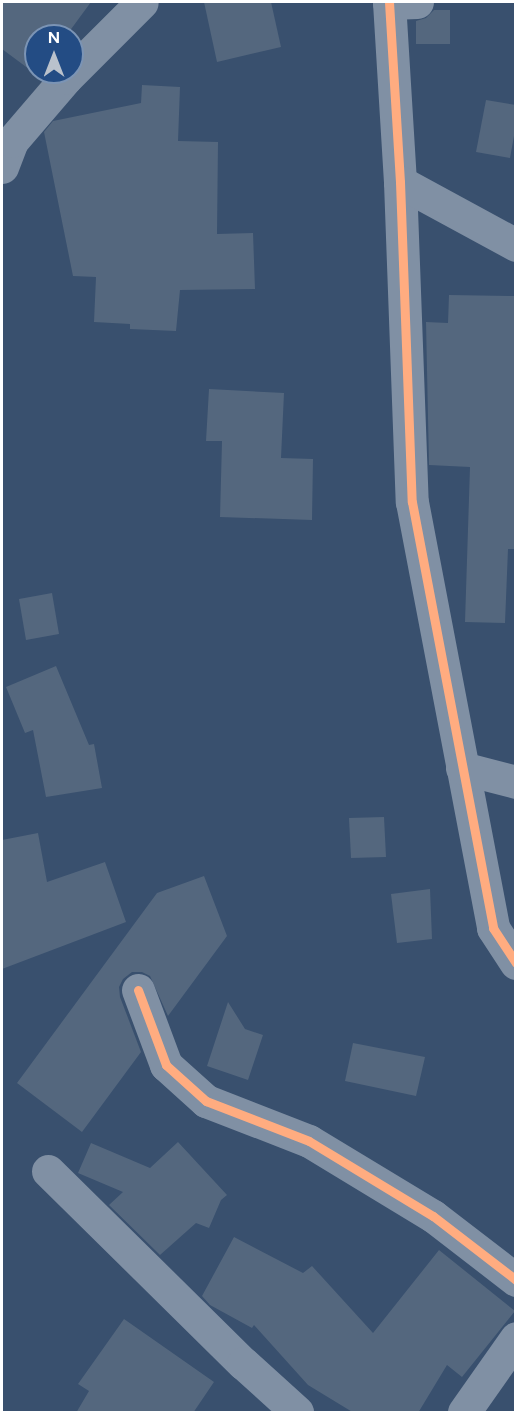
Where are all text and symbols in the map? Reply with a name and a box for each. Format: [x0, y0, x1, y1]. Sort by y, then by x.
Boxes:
north arrow [24, 24, 84, 84]
text: N [48, 28, 60, 47]

